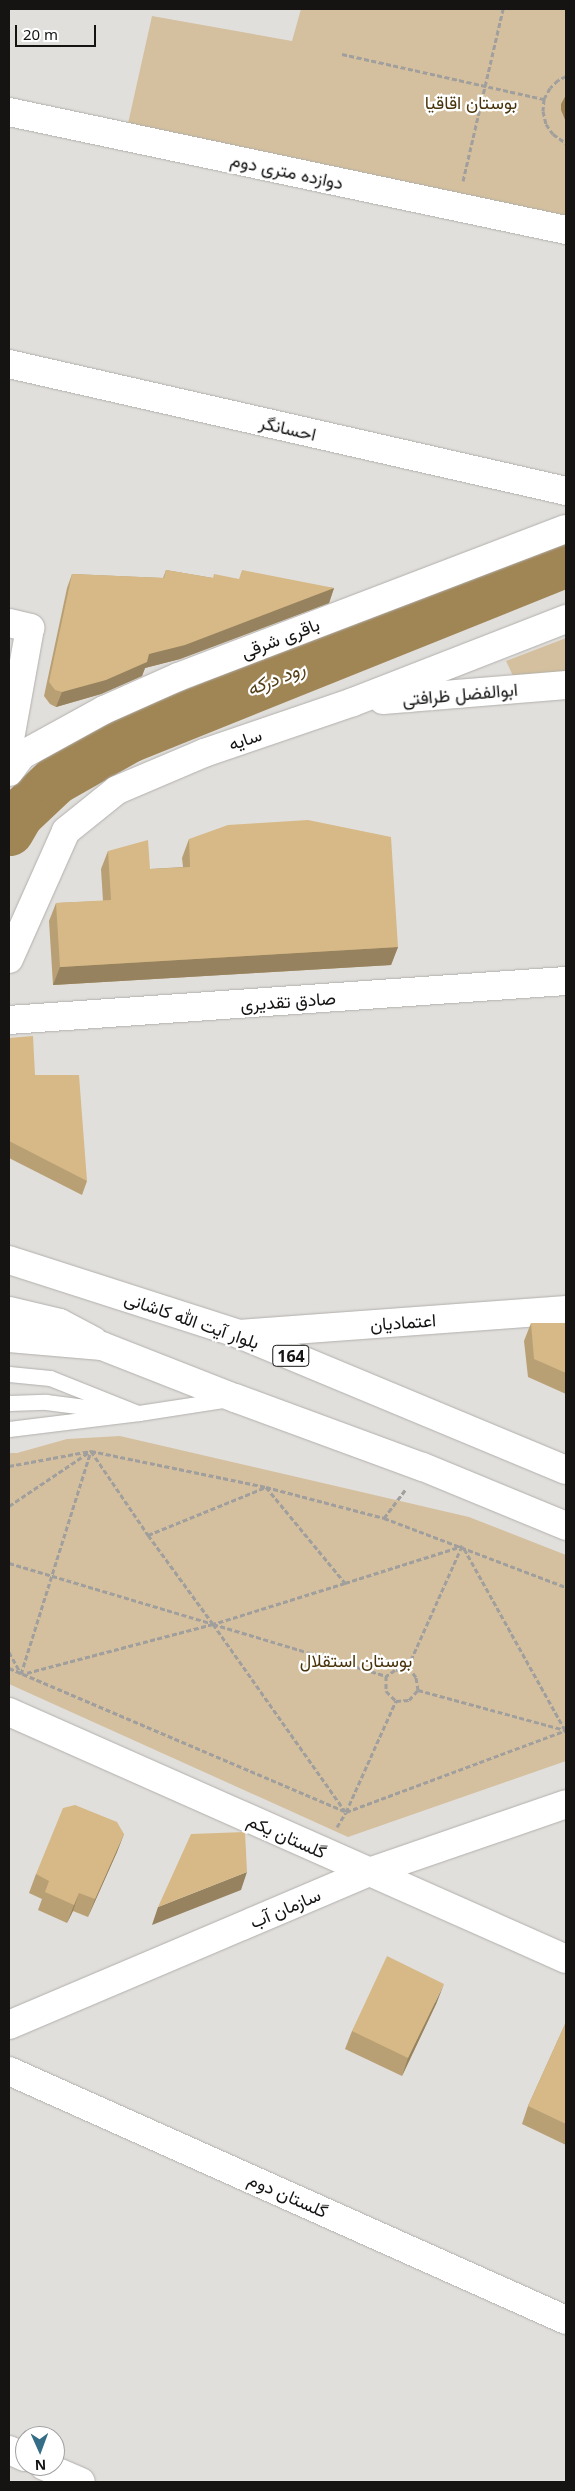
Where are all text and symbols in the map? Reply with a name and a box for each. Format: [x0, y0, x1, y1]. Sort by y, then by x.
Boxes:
scale bar [18, 15, 99, 47]
text: 20 m [23, 24, 58, 44]
park label: بوستان اقاقیا [425, 91, 517, 113]
street label: دوازده متری دوم [229, 148, 345, 194]
street label: احسانگر [258, 411, 318, 445]
street label: باقری شرقی [238, 613, 322, 663]
water label: رود درکه [244, 657, 308, 701]
street label: ابوالفضل ظرافتی [401, 678, 519, 710]
street label: سایه [225, 723, 265, 755]
street label: صادق تقدیری [239, 987, 337, 1015]
street label: بلوار آیت الله کاشانی [122, 1287, 262, 1353]
street label: اعتمادیان [369, 1309, 437, 1335]
road number: 164 [272, 1342, 310, 1370]
park label: بوستان استقلال [300, 1649, 412, 1671]
street label: گلستان یکم [244, 1809, 330, 1863]
street label: سازمان آب [246, 1883, 324, 1933]
street label: گلستان دوم [245, 2168, 331, 2222]
north arrow [15, 2426, 65, 2476]
text: N [34, 2456, 47, 2475]

